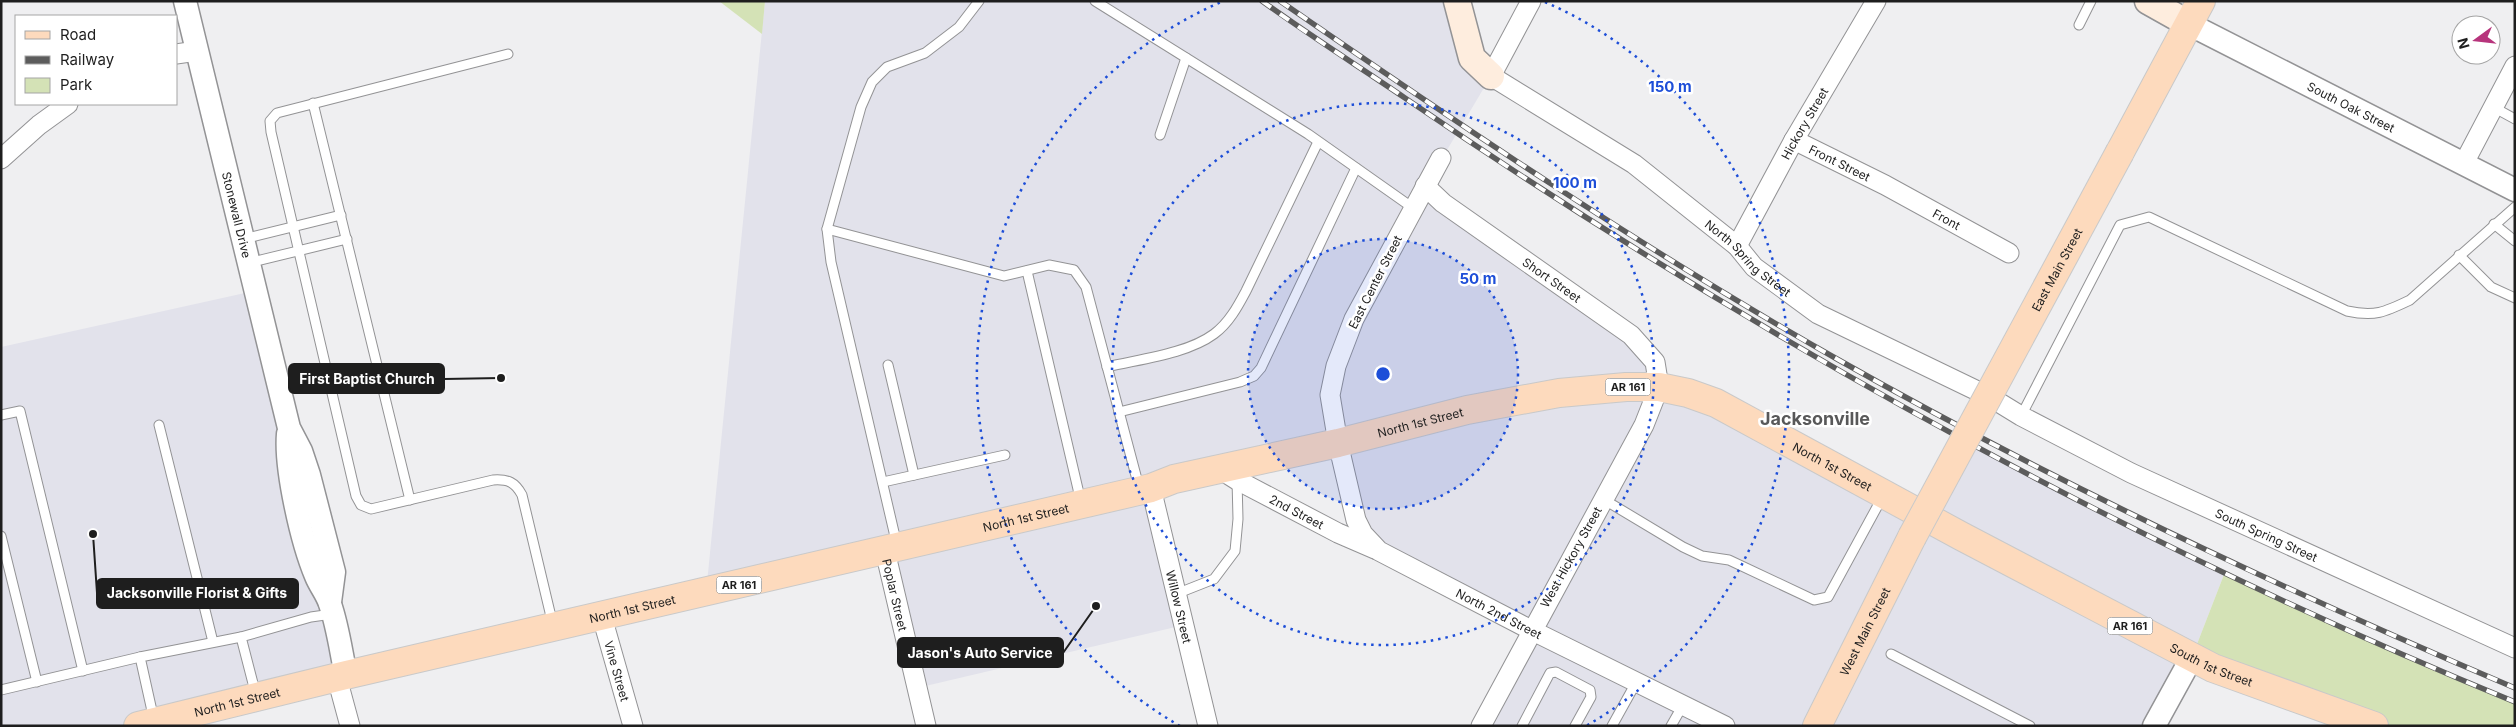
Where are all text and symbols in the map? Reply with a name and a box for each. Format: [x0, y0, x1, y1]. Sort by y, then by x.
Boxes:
legend [15, 15, 178, 105]
north arrow [2451, 15, 2501, 65]
text: Road [60, 25, 96, 44]
text: N [2453, 36, 2473, 51]
text: Railway [60, 50, 115, 69]
text: Park [60, 75, 93, 94]
text: 150 m [1648, 77, 1692, 96]
street label: South Oak Street [2305, 78, 2398, 135]
street label: Hickory Street [1778, 84, 1831, 162]
street label: Front Street [1807, 141, 1873, 184]
street label: Stonewall Drive [219, 170, 255, 259]
text: 100 m [1553, 173, 1597, 192]
street label: Front [1930, 205, 1963, 233]
street label: North Spring Street [1702, 216, 1794, 299]
street label: East Main Street [2028, 225, 2085, 314]
street label: East Center Street [1345, 233, 1405, 331]
street label: Short Street [1520, 254, 1584, 305]
text: 50 m [1460, 269, 1496, 288]
callout: First Baptist Church [289, 364, 444, 393]
centre of rings [1374, 365, 1392, 383]
text: First Baptist Church [299, 370, 435, 387]
road number: AR 161 [1606, 378, 1650, 396]
street label: North 1st Street [1376, 404, 1465, 440]
district label: Jacksonville [1760, 408, 1870, 429]
street label: North 1st Street [1790, 439, 1875, 494]
street label: 2nd Street [1267, 491, 1326, 532]
street label: North 1st Street [981, 500, 1070, 534]
street label: West Hickory Street [1537, 504, 1605, 610]
street label: South Spring Street [2213, 505, 2320, 565]
street label: Poplar Street [880, 557, 911, 632]
street label: Willow Street [1163, 569, 1195, 645]
road number: AR 161 [716, 576, 762, 594]
callout: Jacksonville Florist & Gifts [97, 579, 298, 608]
text: Jacksonville Florist & Gifts [107, 584, 287, 601]
street label: North 2nd Street [1454, 585, 1544, 642]
street label: West Main Street [1836, 585, 1893, 678]
street label: North 1st Street [588, 591, 677, 626]
road number: AR 161 [2108, 618, 2152, 634]
callout: Jason's Auto Service [898, 638, 1063, 667]
street label: Vine Street [602, 639, 633, 703]
street label: South 1st Street [2168, 639, 2255, 689]
text: Jason's Auto Service [907, 644, 1053, 661]
street label: North 1st Street [193, 684, 282, 719]

